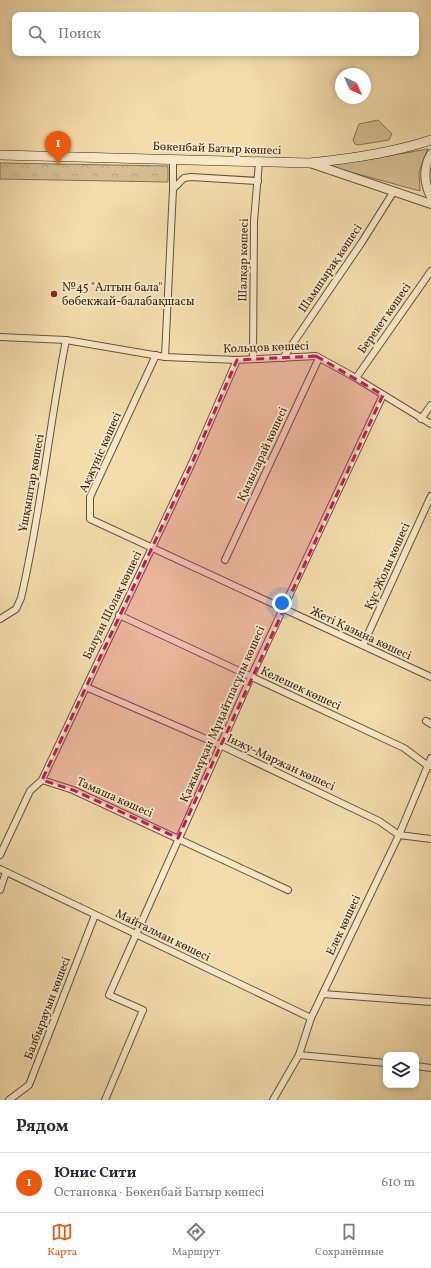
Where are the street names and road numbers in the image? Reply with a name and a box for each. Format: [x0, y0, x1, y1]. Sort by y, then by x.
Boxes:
street label: Бөкенбай Батыр көшесі [152, 139, 282, 159]
street label: Шалқар көшесі [235, 218, 253, 302]
street label: Шамшырақ көшесі [295, 221, 367, 316]
street label: Берекет көшесі [354, 280, 415, 357]
street label: Кольцов көшесі [223, 338, 310, 357]
street label: Қызыларай көшесі [234, 404, 292, 504]
street label: Ақжүніс көшесі [76, 409, 126, 495]
street label: Ұшқыштар көшесі [15, 432, 49, 534]
street label: Құс Жолы көшесі [361, 520, 414, 613]
street label: Балуан Шолақ көшесі [80, 548, 146, 662]
street label: Жеті Қазына көшесі [307, 603, 414, 665]
street label: Қажымұқан Мұңайтпасұлы көшесі [177, 623, 269, 805]
street label: Келешек көшесі [258, 663, 344, 715]
street label: Інжу-Маржан көшесі [224, 731, 338, 795]
street label: Тамаша көшесі [74, 774, 156, 822]
street label: Елек көшесі [323, 892, 365, 958]
street label: Майталман көшесі [112, 906, 213, 966]
street label: Балбырауын көшесі [21, 954, 75, 1062]

